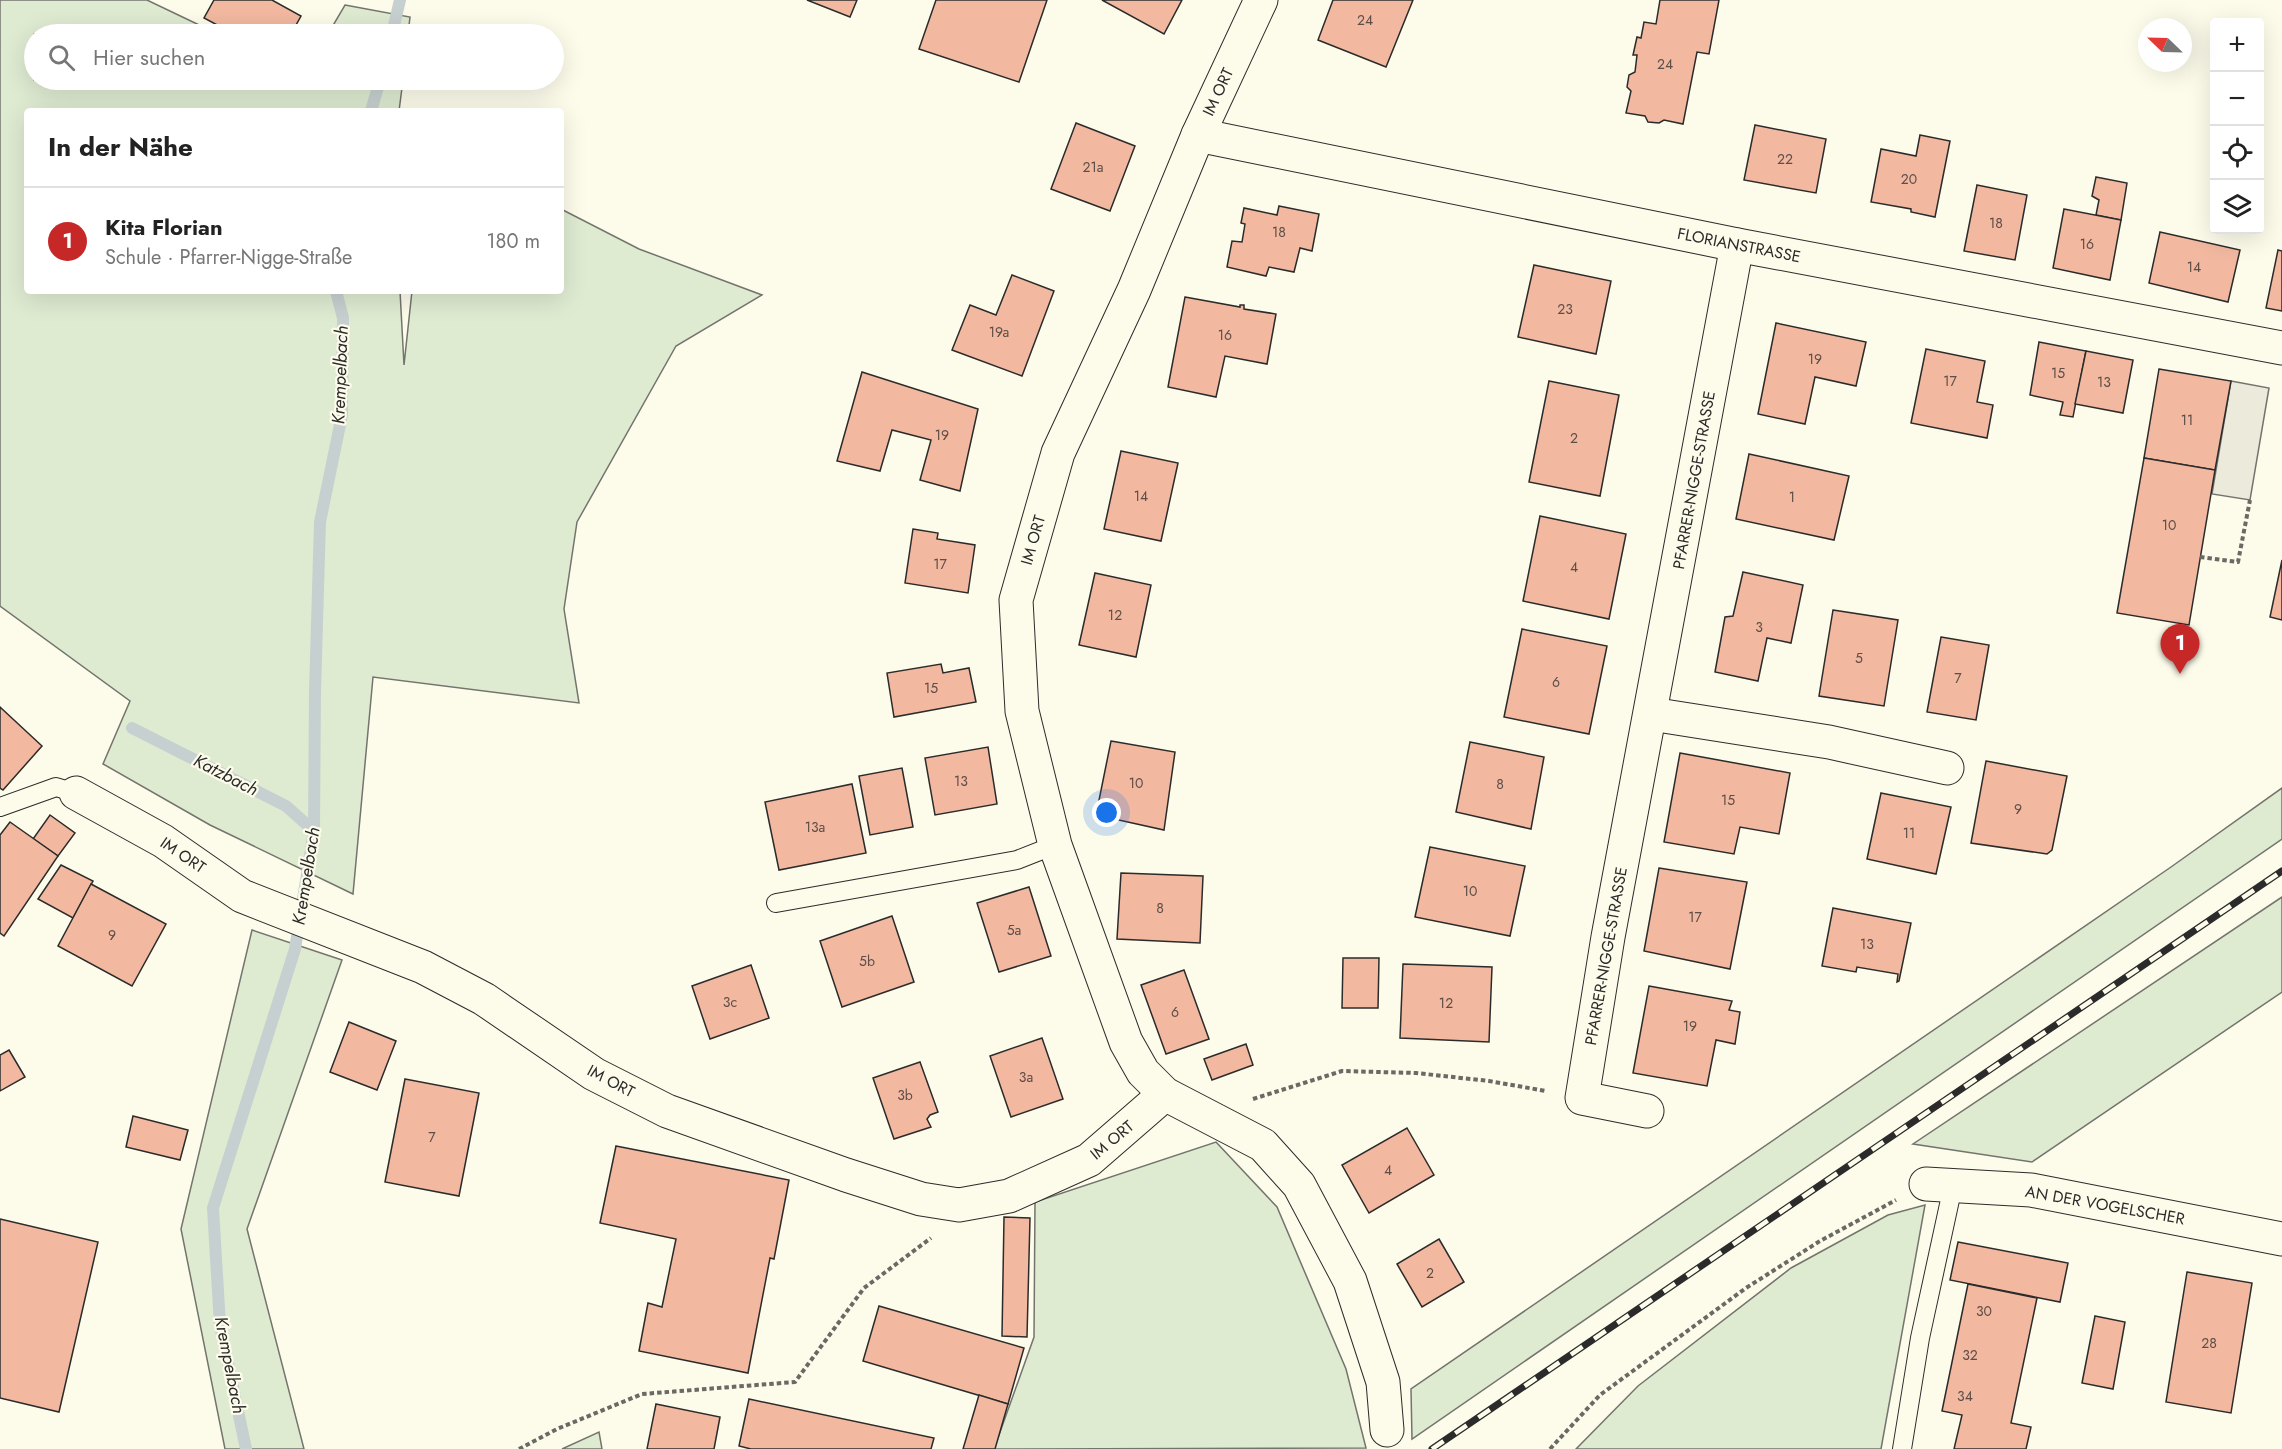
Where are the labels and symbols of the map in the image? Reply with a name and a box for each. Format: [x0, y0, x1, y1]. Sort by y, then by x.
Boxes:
house number: 24 [1357, 10, 1373, 30]
north arrow [2138, 18, 2192, 72]
house number: 24 [1657, 54, 1673, 74]
street label: IM ORT [1197, 64, 1239, 120]
house number: 22 [1777, 149, 1793, 169]
house number: 21a [1083, 157, 1104, 177]
house number: 20 [1901, 169, 1917, 189]
house number: 18 [1989, 213, 2003, 233]
house number: 18 [1272, 222, 1286, 242]
street label: FLORIANSTRASSE [1675, 222, 1803, 268]
house number: 16 [2080, 234, 2094, 254]
house number: 14 [2187, 257, 2201, 277]
house number: 23 [1557, 299, 1573, 319]
house number: 19a [989, 322, 1009, 342]
water label: Krempelbach [325, 325, 355, 425]
house number: 16 [1218, 325, 1232, 345]
house number: 19 [1808, 349, 1822, 369]
house number: 15 [2051, 363, 2065, 383]
house number: 17 [1943, 371, 1957, 391]
house number: 13 [2097, 372, 2111, 392]
street label: PFARRER-NIGGE-STRASSE [1667, 389, 1721, 571]
house number: 11 [2181, 410, 2193, 430]
house number: 19 [935, 425, 949, 445]
house number: 2 [1570, 428, 1578, 448]
house number: 14 [1134, 486, 1148, 506]
house number: 1 [1789, 487, 1795, 507]
street label: IM ORT [1015, 512, 1051, 568]
house number: 10 [2162, 515, 2176, 535]
house number: 17 [933, 554, 947, 574]
house number: 4 [1570, 557, 1578, 577]
house number: 12 [1108, 605, 1122, 625]
house number: 3 [1755, 617, 1763, 637]
pin: 1 [2160, 624, 2200, 674]
house number: 5 [1855, 648, 1863, 668]
house number: 7 [1954, 668, 1962, 688]
house number: 6 [1552, 672, 1560, 692]
house number: 15 [924, 678, 938, 698]
water label: Katzbach [189, 748, 263, 802]
house number: 13 [954, 771, 968, 791]
house number: 10 [1129, 773, 1143, 793]
house number: 8 [1496, 774, 1504, 794]
house number: 15 [1721, 790, 1735, 810]
your location [1092, 798, 1121, 827]
house number: 9 [2014, 799, 2022, 819]
house number: 13a [805, 817, 825, 837]
house number: 11 [1903, 823, 1915, 843]
water label: Krempelbach [285, 825, 327, 927]
street label: IM ORT [156, 831, 211, 879]
street label: PFARRER-NIGGE-STRASSE [1579, 865, 1633, 1047]
house number: 10 [1463, 881, 1477, 901]
house number: 8 [1156, 898, 1164, 918]
house number: 17 [1688, 907, 1702, 927]
house number: 5a [1007, 920, 1021, 940]
house number: 9 [108, 925, 116, 945]
house number: 13 [1860, 934, 1874, 954]
house number: 5b [859, 951, 875, 971]
house number: 3c [723, 992, 737, 1012]
house number: 12 [1439, 993, 1453, 1013]
house number: 6 [1171, 1002, 1179, 1022]
house number: 19 [1683, 1016, 1697, 1036]
street label: IM ORT [583, 1059, 639, 1103]
house number: 3a [1019, 1067, 1033, 1087]
house number: 3b [897, 1085, 913, 1105]
street label: IM ORT [1085, 1115, 1139, 1165]
house number: 7 [428, 1127, 436, 1147]
house number: 4 [1384, 1160, 1392, 1180]
street label: AN DER VOGELSCHER [2023, 1180, 2187, 1230]
house number: 2 [1426, 1263, 1434, 1283]
house number: 30 [1976, 1301, 1992, 1321]
water label: Krempelbach [208, 1314, 252, 1416]
house number: 28 [2201, 1333, 2217, 1353]
house number: 32 [1962, 1345, 1978, 1365]
house number: 34 [1957, 1386, 1973, 1406]

